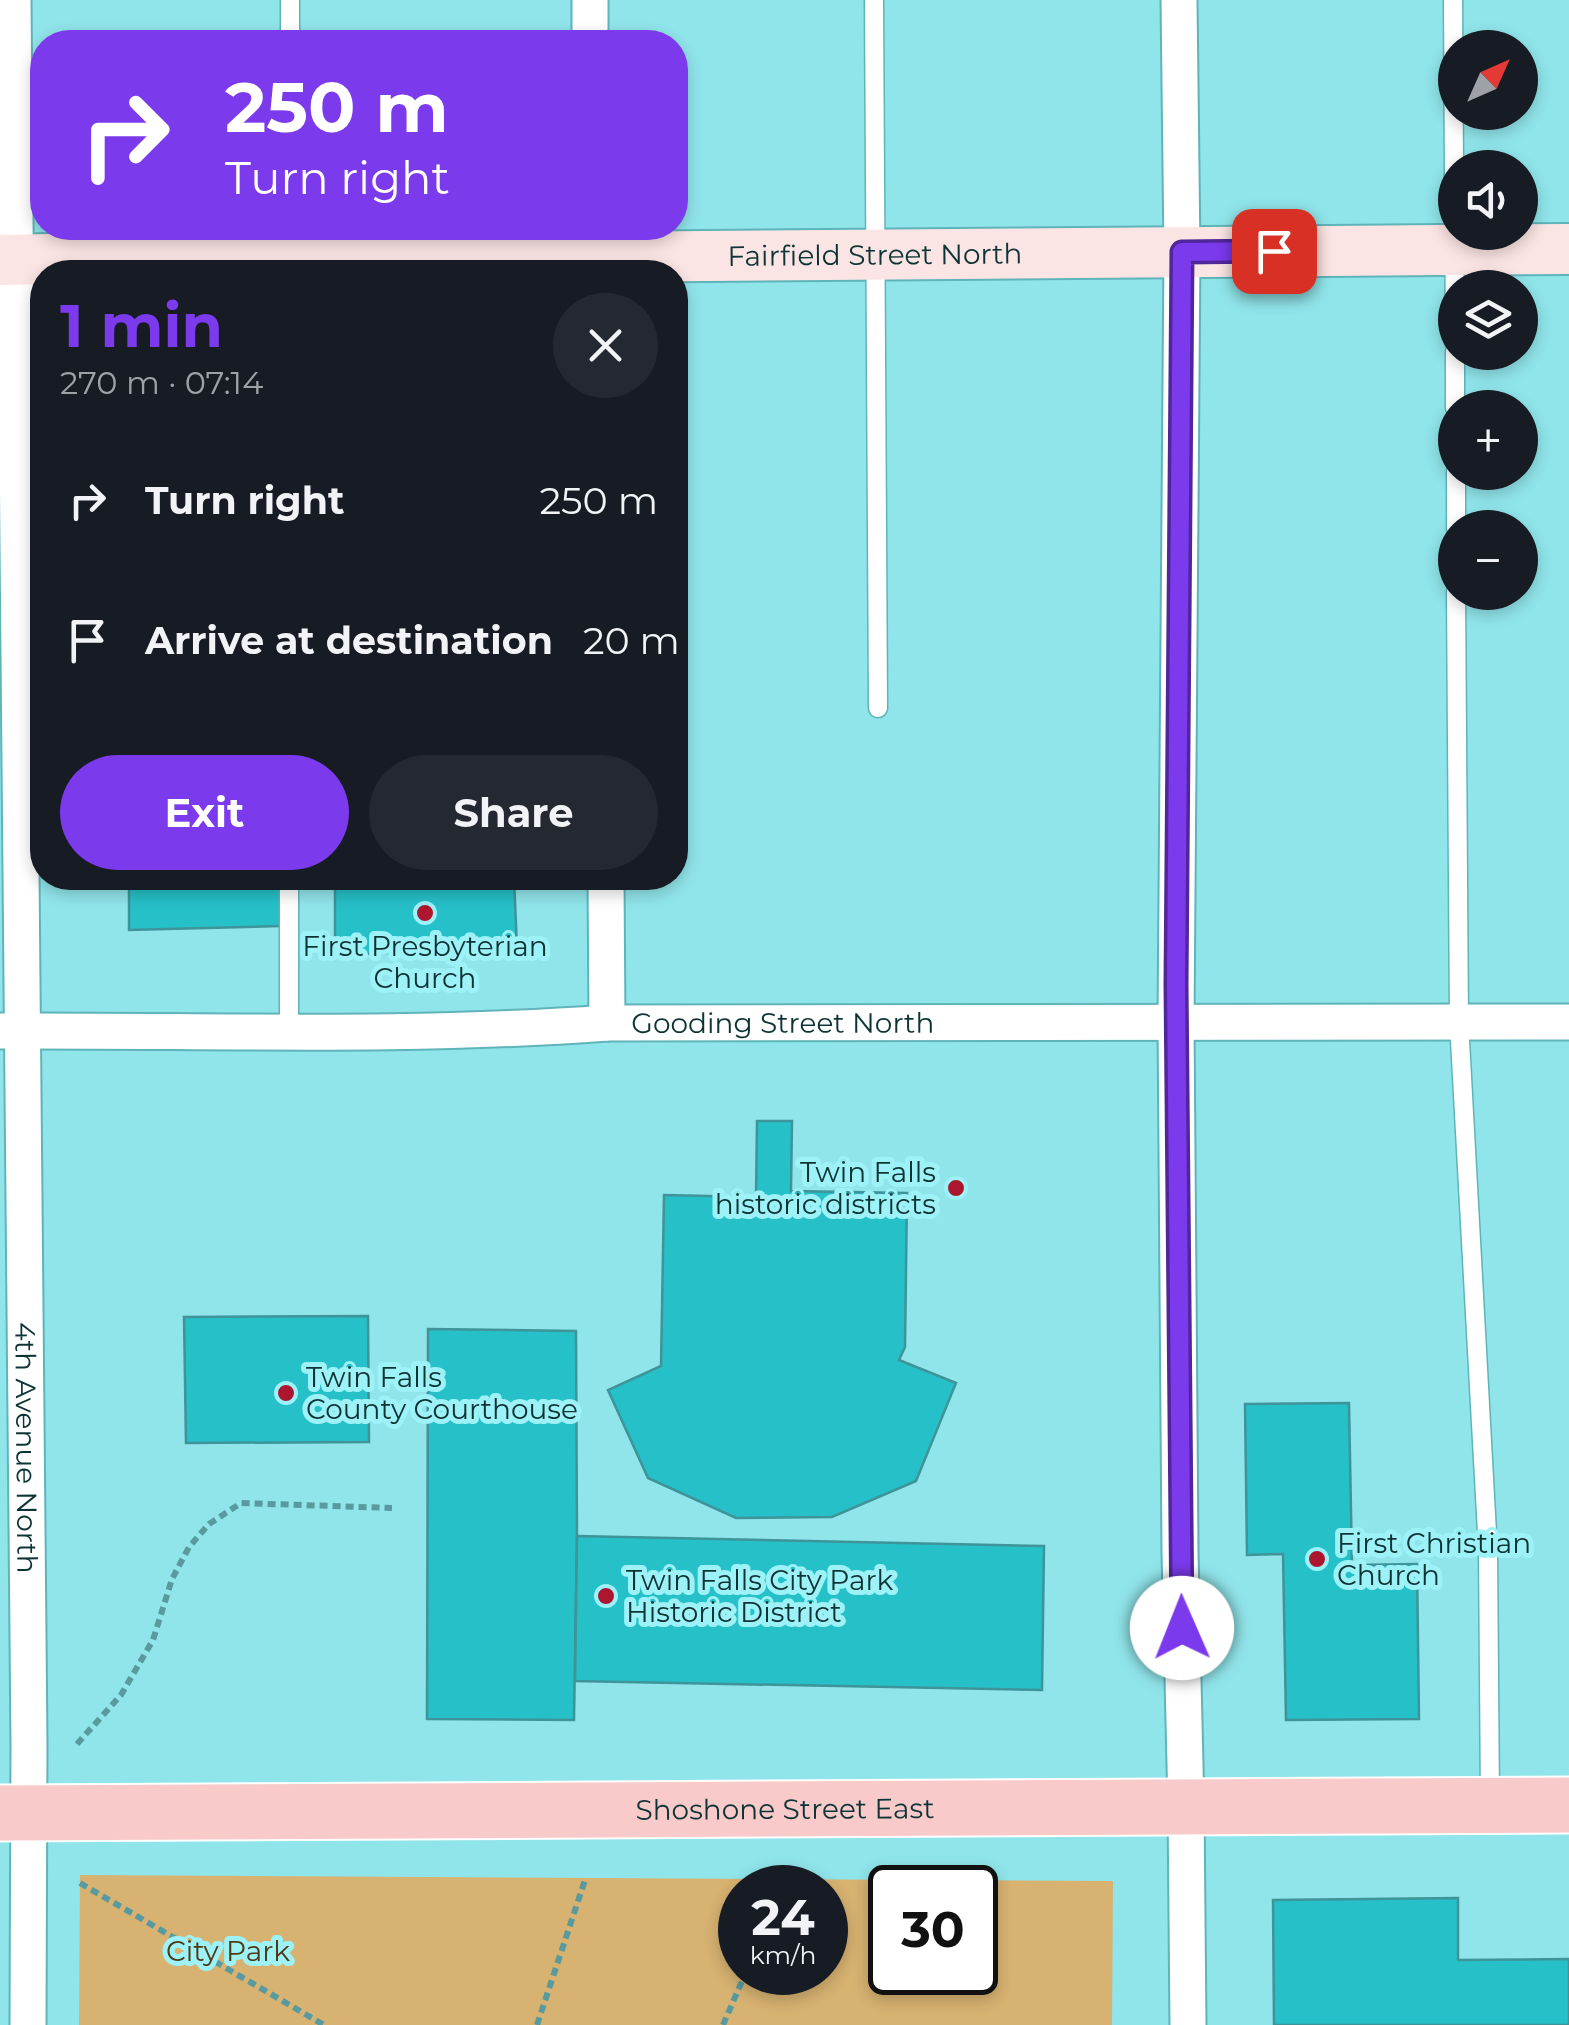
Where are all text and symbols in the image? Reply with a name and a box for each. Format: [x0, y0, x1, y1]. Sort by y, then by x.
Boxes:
north arrow [1438, 30, 1538, 130]
map controls [1438, 30, 1538, 610]
text: 250 m [225, 64, 449, 150]
icon: right [60, 70, 190, 200]
text: Turn right [225, 150, 450, 205]
button: sound [1438, 150, 1538, 250]
pin [1232, 209, 1317, 294]
icon: arrive [1247, 224, 1302, 279]
street label: Fairfield Street North [727, 236, 1023, 273]
button: layers [1438, 270, 1538, 370]
text: 1 min [60, 289, 223, 362]
button: close [553, 293, 658, 398]
text: 270 m · 07:14 [60, 363, 263, 402]
button: + [1438, 390, 1538, 490]
icon: right [60, 473, 115, 528]
text: Turn right [145, 477, 344, 524]
text: 250 m [539, 477, 658, 524]
button: − [1438, 510, 1538, 610]
icon: arrive [60, 613, 115, 668]
text: Arrive at destination [145, 617, 553, 664]
text: 20 m [583, 617, 680, 664]
button: Exit [60, 755, 349, 870]
button: Share [369, 755, 658, 870]
marker: First Presbyterian Church [414, 902, 436, 924]
place label: First Presbyterian Church [302, 929, 548, 995]
street label: Gooding Street North [631, 1006, 934, 1040]
place label: Twin Falls historic districts [715, 1155, 936, 1221]
marker: Twin Falls historic districts [945, 1177, 967, 1199]
street label: 4th Avenue North [8, 1322, 44, 1574]
place label: Twin Falls County Courthouse [306, 1360, 578, 1426]
marker: Twin Falls County Courthouse [275, 1382, 297, 1404]
place label: First Christian Church [1337, 1526, 1531, 1592]
marker: First Christian Church [1306, 1548, 1328, 1570]
place label: Twin Falls City Park Historic District [626, 1563, 893, 1629]
position arrow [1130, 1576, 1234, 1680]
marker: Twin Falls City Park Historic District [595, 1585, 617, 1607]
street label: Shoshone Street East [635, 1791, 935, 1827]
speed limit sign: 30 [868, 1865, 998, 1995]
text: 24 [751, 1887, 815, 1948]
park label: City Park [166, 1934, 290, 1968]
text: km/h [750, 1940, 816, 1970]

